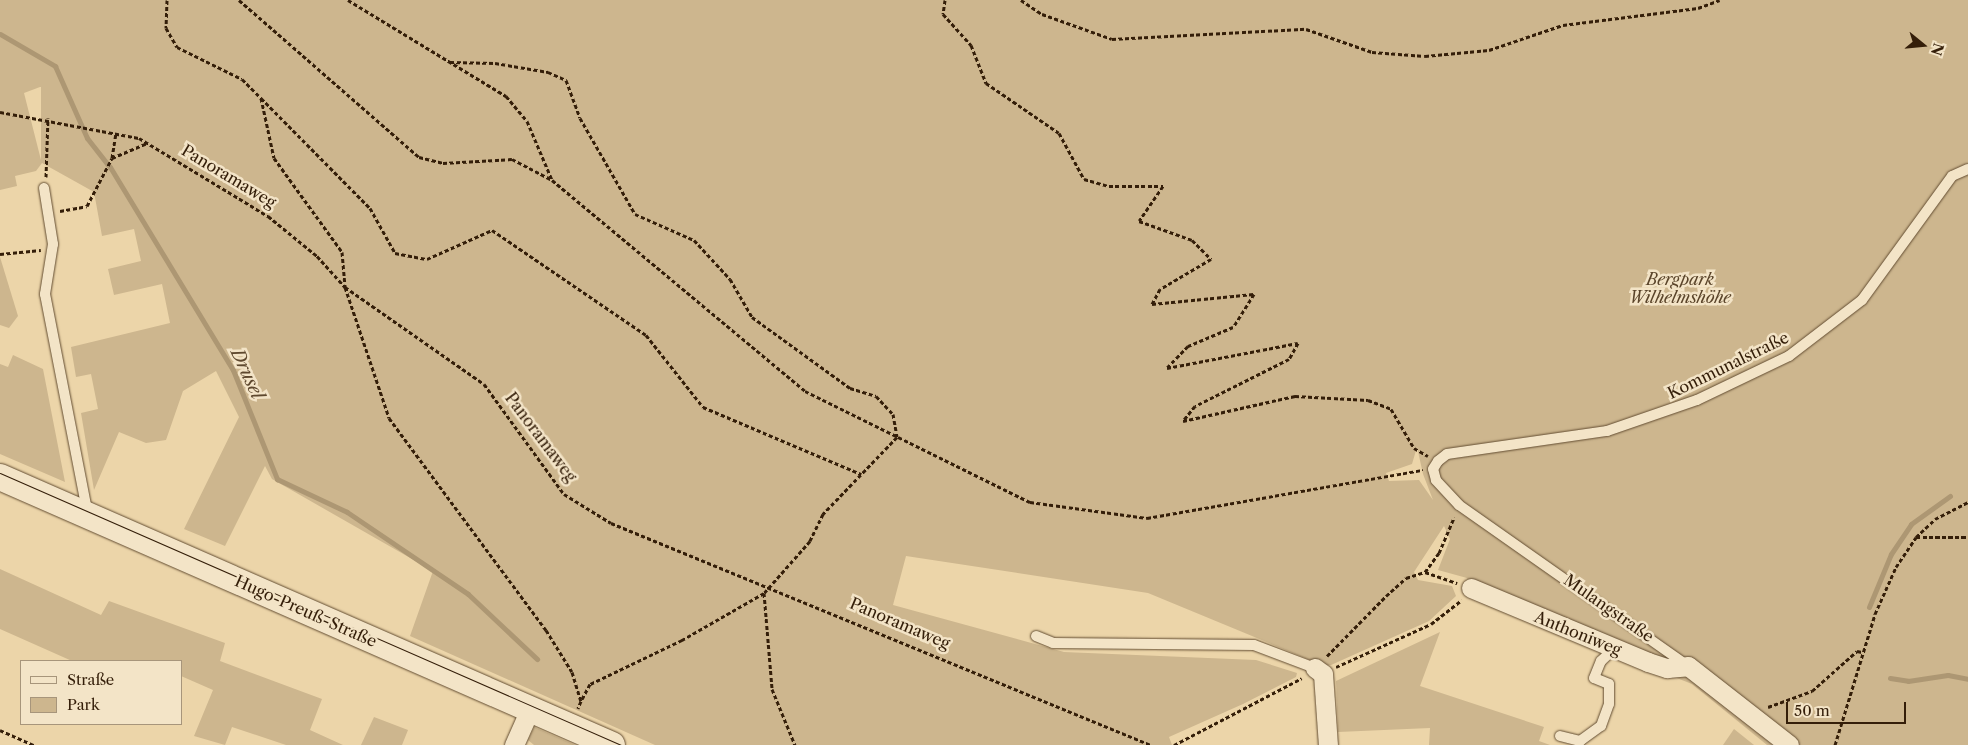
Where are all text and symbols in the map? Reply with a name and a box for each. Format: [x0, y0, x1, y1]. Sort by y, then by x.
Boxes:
north arrow [1898, 20, 1948, 70]
text: N [1927, 41, 1948, 58]
street label: Panoramaweg [178, 140, 280, 212]
park label: Bergpark Wilhelmshöhe [1629, 269, 1731, 307]
street label: Kommunalstraße [1664, 327, 1792, 403]
water label: Drusel [226, 345, 268, 403]
street label: Panoramaweg [501, 389, 581, 485]
street label: Mulangstraße [1560, 570, 1658, 646]
street label: Hugo-Preuß-Straße [232, 571, 380, 651]
street label: Panoramaweg [847, 593, 953, 653]
street label: Anthoniweg [1532, 607, 1624, 659]
legend [20, 660, 182, 725]
text: Straße [67, 670, 114, 689]
scale bar [1788, 692, 1908, 724]
text: Park [67, 695, 100, 714]
text: 50 m [1794, 701, 1830, 720]

